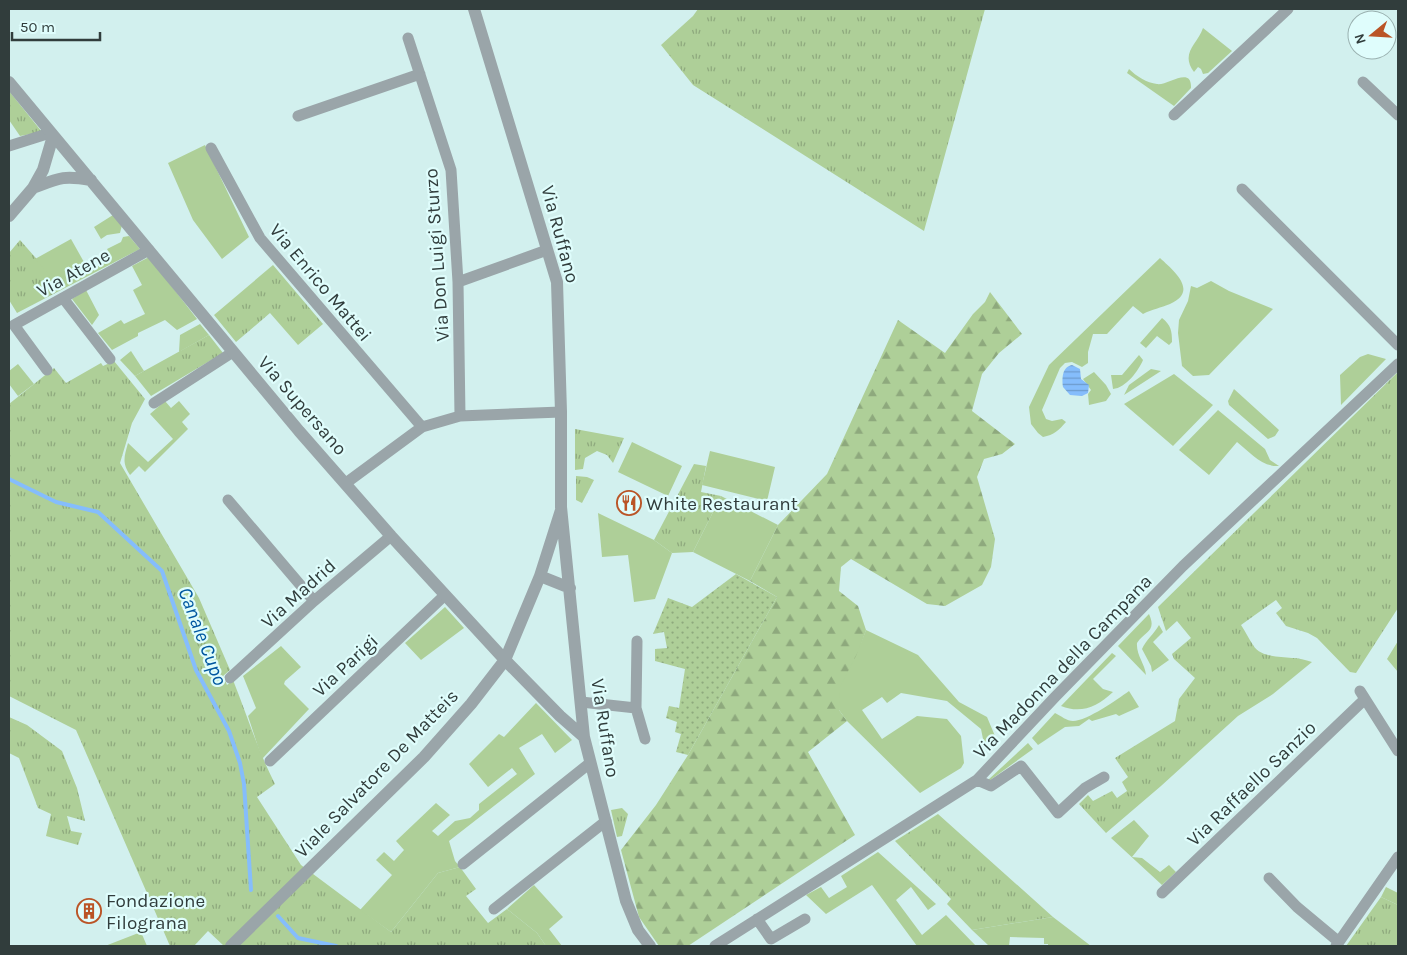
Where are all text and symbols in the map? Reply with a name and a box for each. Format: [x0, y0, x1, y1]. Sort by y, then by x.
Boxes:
scale bar [12, 10, 100, 42]
north arrow [1347, 10, 1397, 60]
text: 50 m [20, 18, 55, 36]
text: N [1350, 31, 1370, 46]
street label: Via Don Luigi Sturzo [420, 168, 454, 342]
street label: Via Ruffano [536, 183, 584, 285]
street label: Via Enrico Mattei [265, 219, 376, 346]
street label: Via Atene [33, 244, 114, 302]
street label: Via Supersano [253, 352, 351, 460]
restaurant icon: White Restaurant [616, 490, 642, 516]
place label: White Restaurant [646, 493, 798, 515]
street label: Via Madrid [257, 554, 341, 633]
street label: Via Madonna della Campana [969, 570, 1157, 763]
water label: Canale Cupo [173, 584, 232, 689]
street label: Via Parigi [308, 630, 383, 701]
street label: Via Ruffano [586, 677, 624, 779]
street label: Viale Salvatore De Matteis [291, 685, 463, 862]
street label: Via Raffaello Sanzio [1183, 717, 1321, 851]
place label: Fondazione Filograna [106, 890, 205, 934]
building icon: Fondazione Filograna [76, 898, 102, 924]

